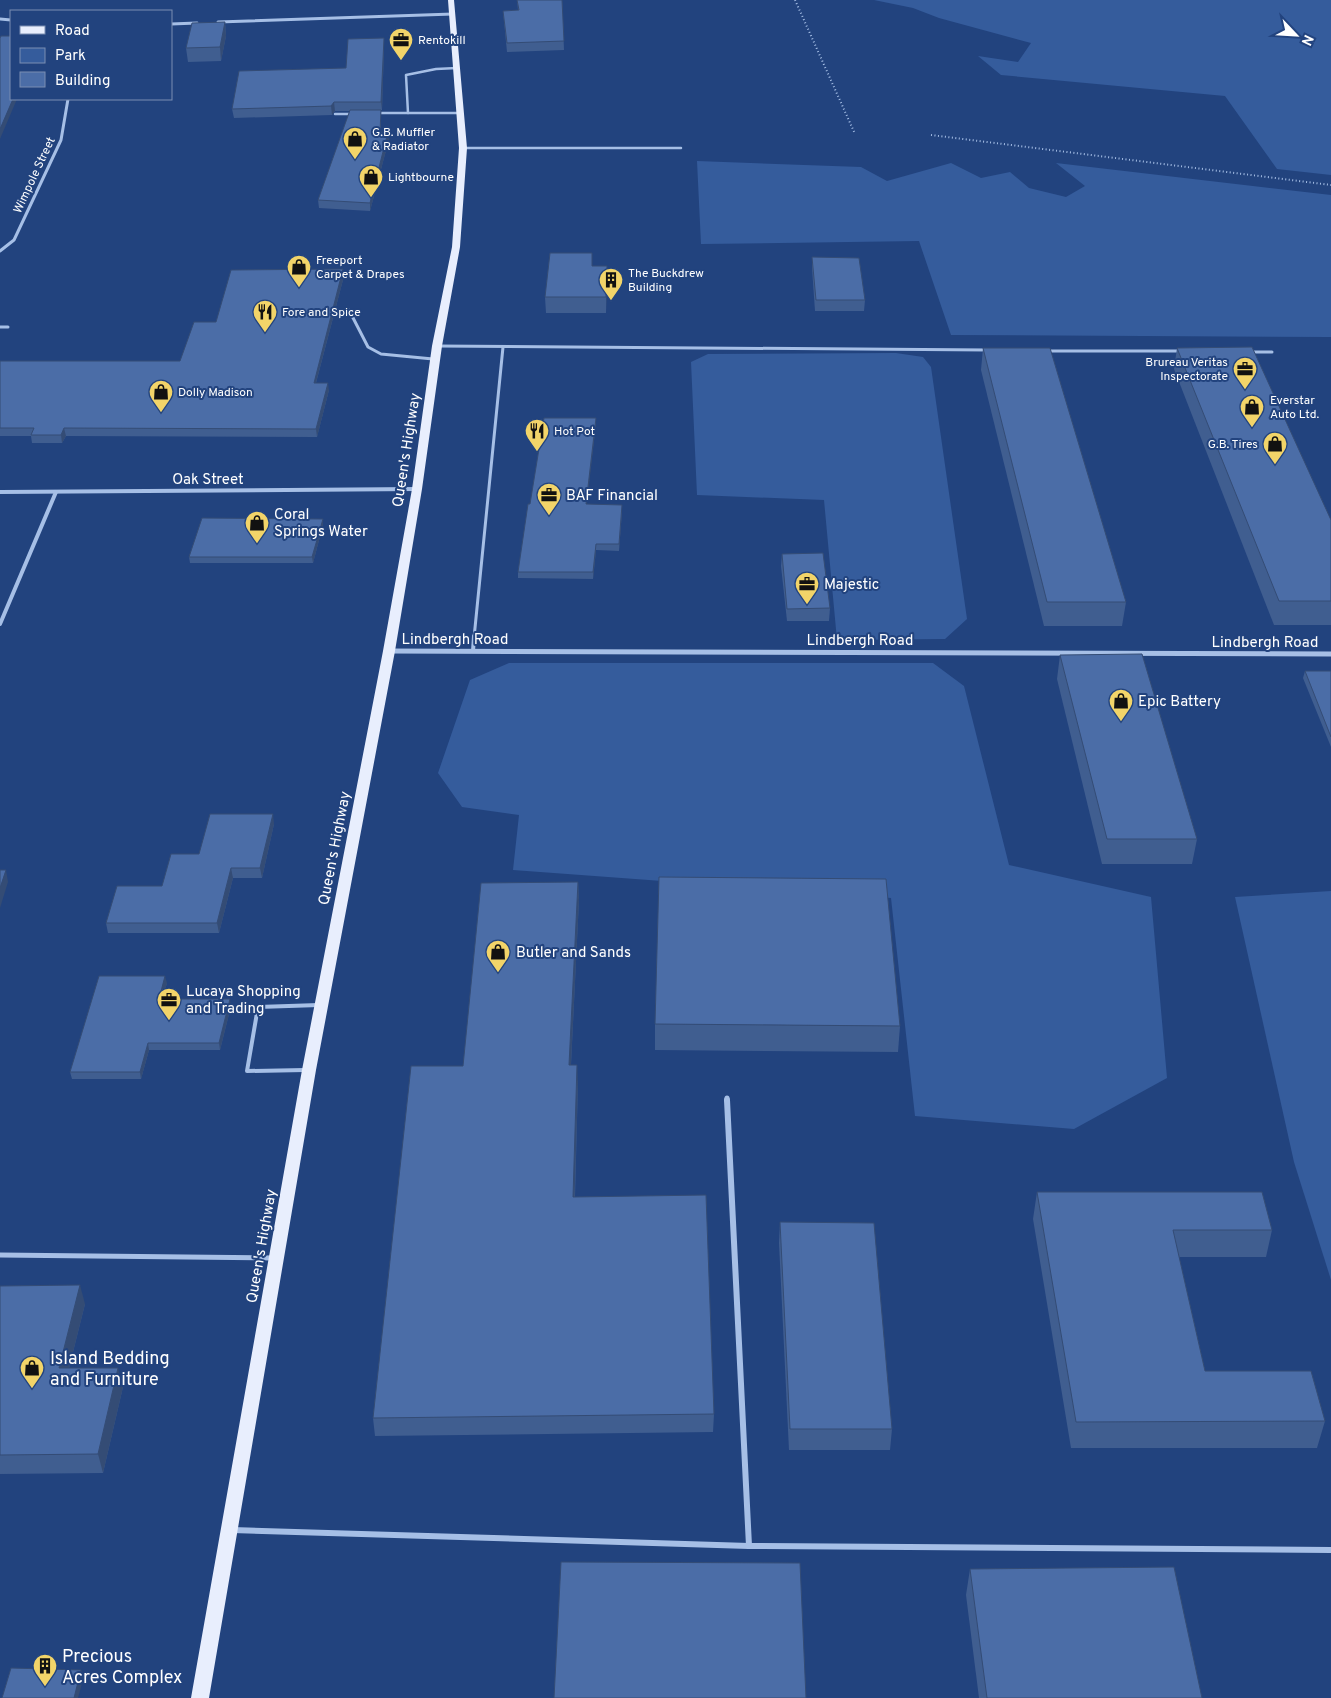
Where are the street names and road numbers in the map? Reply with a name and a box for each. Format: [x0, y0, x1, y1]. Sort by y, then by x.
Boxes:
street label: Wimpole Street [10, 135, 60, 216]
street label: Queen's Highway [389, 392, 426, 509]
street label: Oak Street [172, 471, 244, 490]
street label: Lindbergh Road [402, 631, 508, 650]
street label: Lindbergh Road [807, 632, 913, 651]
street label: Lindbergh Road [1212, 634, 1318, 653]
street label: Queen's Highway [315, 790, 356, 907]
street label: Queen's Highway [243, 1188, 282, 1305]

